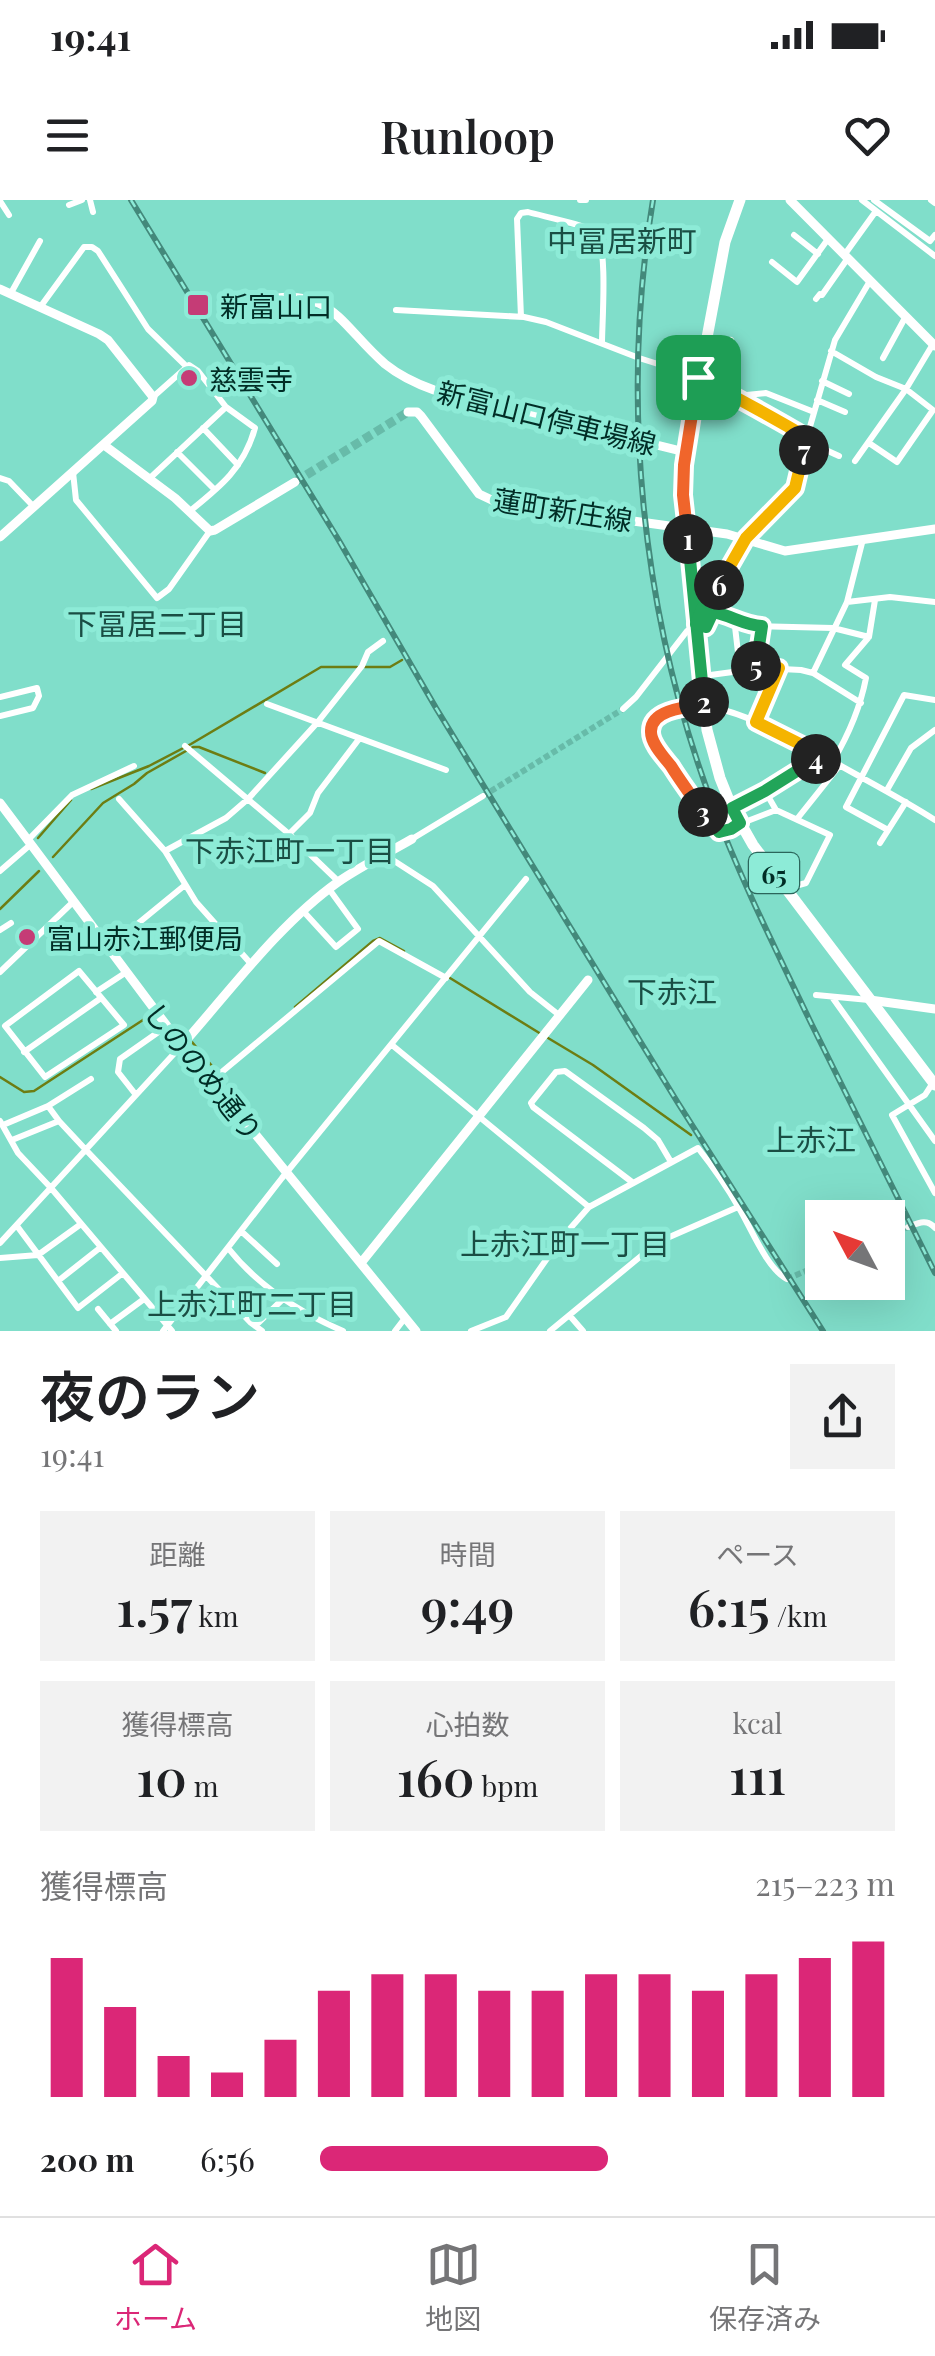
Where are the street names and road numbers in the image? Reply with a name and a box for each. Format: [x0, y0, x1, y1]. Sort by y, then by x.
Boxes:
street label: 新富山口停車場線 [434, 372, 660, 462]
street label: 蓮町新庄線 [491, 480, 635, 538]
road number: 65 [749, 853, 799, 893]
street label: しののめ通り [137, 994, 271, 1148]

